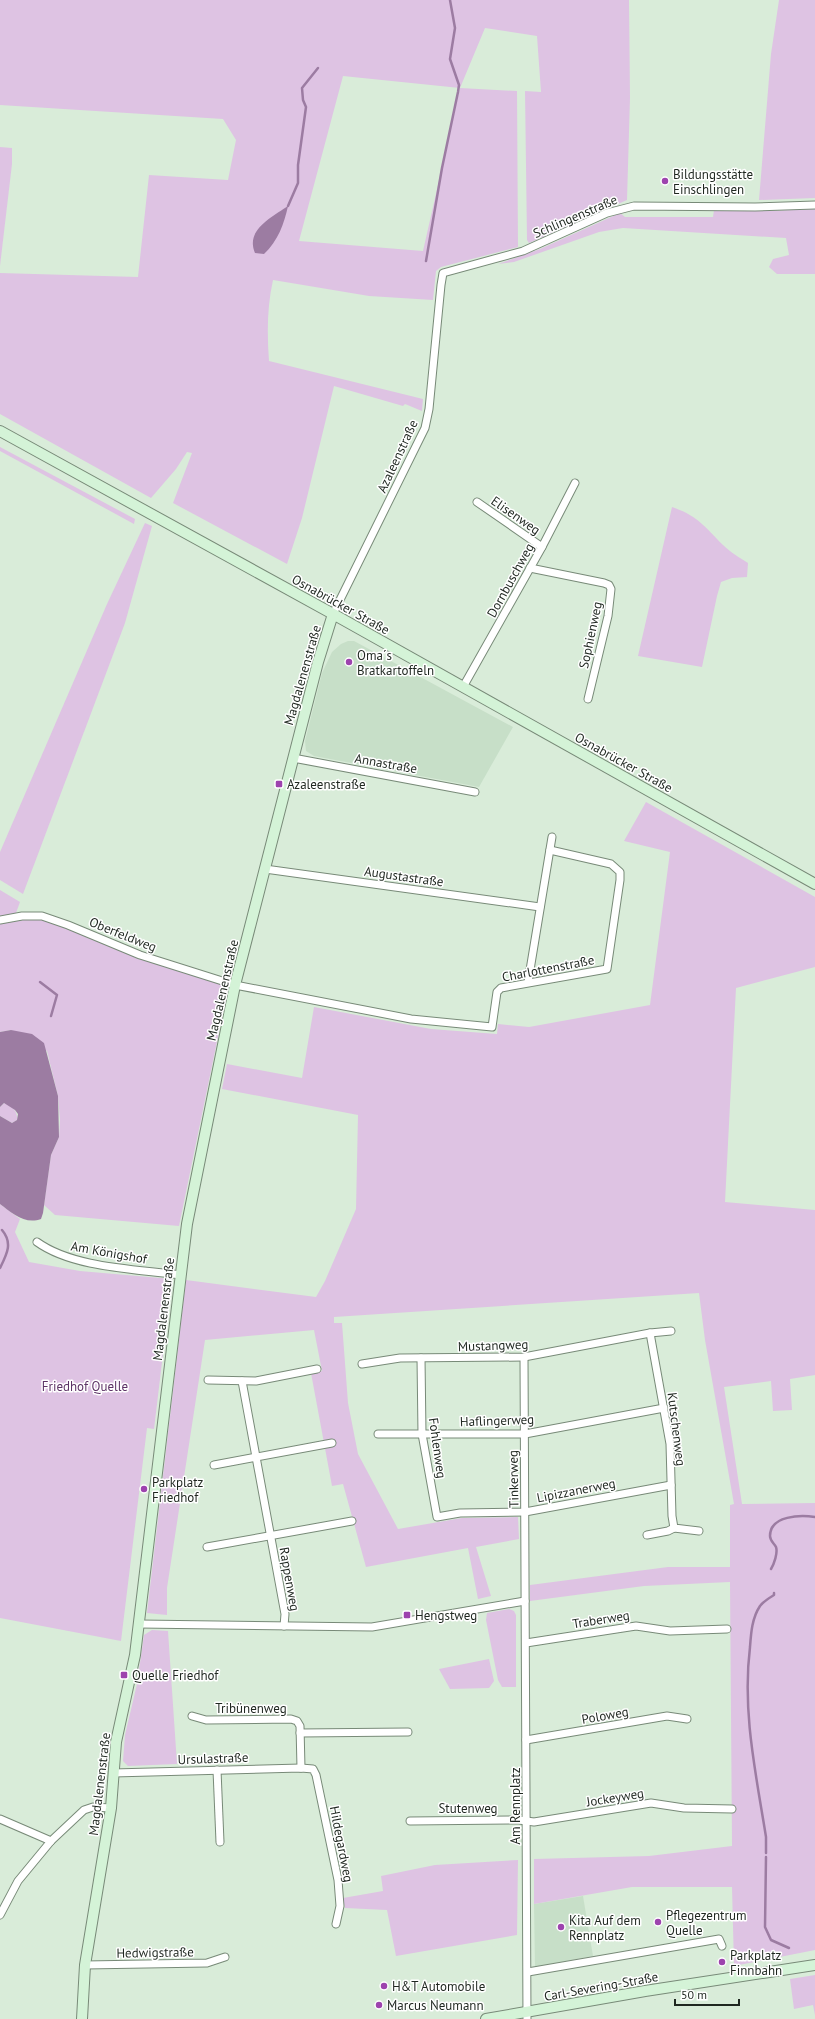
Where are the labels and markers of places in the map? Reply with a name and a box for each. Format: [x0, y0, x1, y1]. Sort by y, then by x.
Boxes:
place label: Bildungsstätte Einschlingen [673, 166, 753, 198]
marker: Bildungsstätte Einschlingen [660, 176, 670, 186]
place label: Oma´s Bratkartoffeln [357, 647, 434, 679]
marker: Oma´s Bratkartoffeln [344, 657, 354, 667]
place label: Azaleenstraße [287, 776, 366, 793]
marker: Azaleenstraße [274, 779, 284, 789]
place label: Parkplatz Friedhof [152, 1474, 204, 1506]
marker: Parkplatz Friedhof [139, 1484, 149, 1494]
place label: Hengstweg [415, 1607, 477, 1624]
marker: Hengstweg [402, 1610, 412, 1620]
place label: Quelle Friedhof [132, 1667, 219, 1684]
marker: Quelle Friedhof [119, 1670, 129, 1680]
place label: Pflegezentrum Quelle [666, 1907, 746, 1939]
place label: Kita Auf dem Rennplatz [569, 1912, 641, 1944]
marker: Pflegezentrum Quelle [653, 1917, 663, 1927]
marker: Kita Auf dem Rennplatz [556, 1922, 566, 1932]
place label: Parkplatz Finnbahn [730, 1947, 782, 1979]
marker: Parkplatz Finnbahn [717, 1957, 727, 1967]
place label: H&T Automobile [392, 1978, 485, 1995]
marker: H&T Automobile [379, 1981, 389, 1991]
place label: Marcus Neumann [387, 1997, 484, 2014]
marker: Marcus Neumann [374, 2000, 384, 2010]

